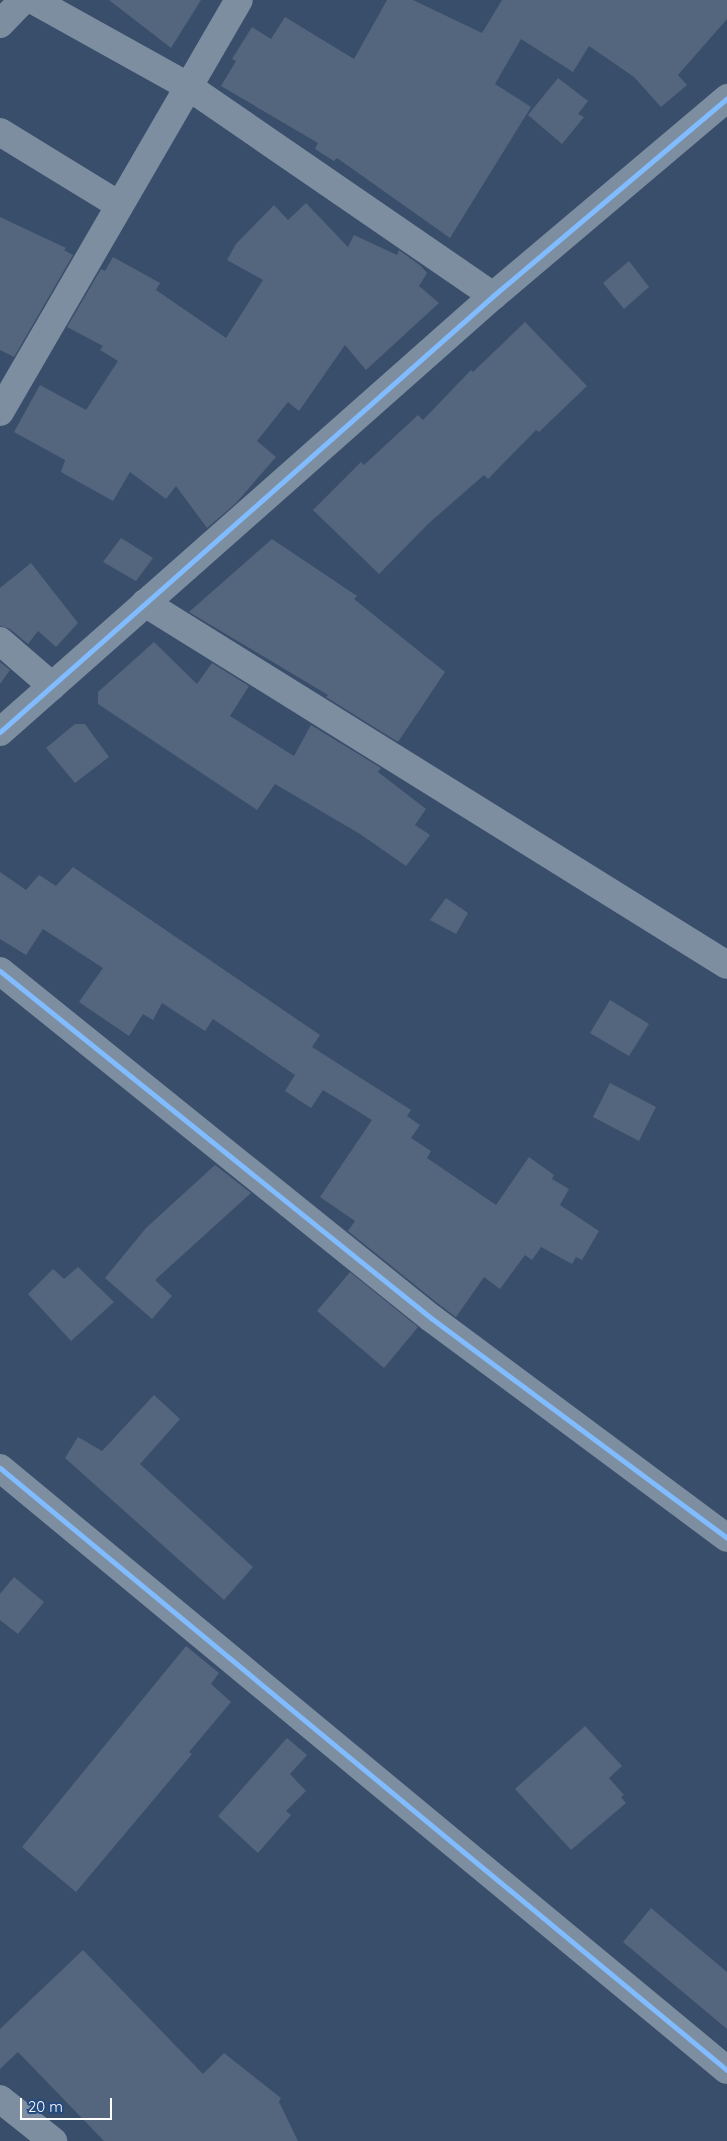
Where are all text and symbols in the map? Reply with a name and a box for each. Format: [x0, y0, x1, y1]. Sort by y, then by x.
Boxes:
scale bar [22, 2088, 115, 2120]
text: 20 m [28, 2097, 63, 2116]

